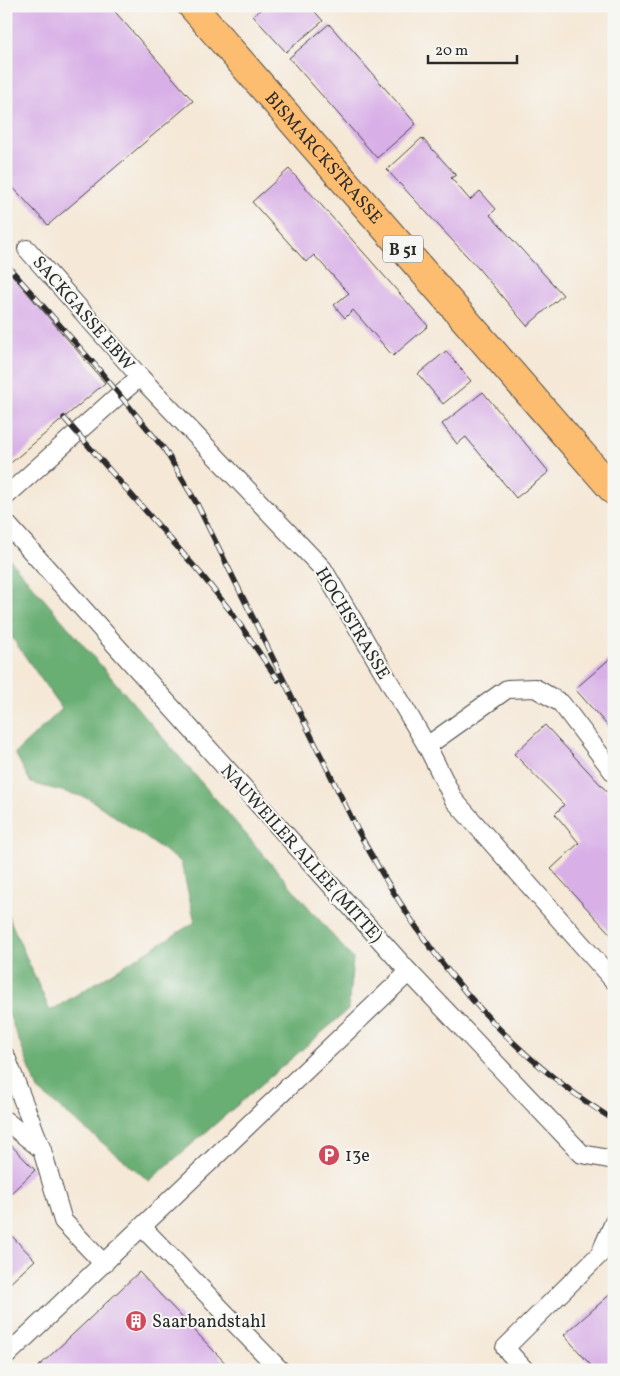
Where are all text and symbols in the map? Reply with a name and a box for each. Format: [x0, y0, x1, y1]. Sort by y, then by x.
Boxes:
scale bar [428, 32, 516, 64]
text: 20 m [435, 41, 468, 62]
street label: BISMARCKSTRASSE [258, 87, 388, 230]
road number: B 51 [383, 235, 423, 262]
street label: SACKGASSE EBW [26, 251, 140, 377]
street label: HOCHSTRASSE [308, 563, 395, 685]
street label: NAUWEILER ALLEE (MITTE) [214, 760, 388, 948]
parking icon: 13e [317, 1143, 341, 1167]
place label: 13e [345, 1144, 370, 1169]
building icon: Saarbandstahl [124, 1309, 148, 1333]
place label: Saarbandstahl [152, 1310, 266, 1335]

